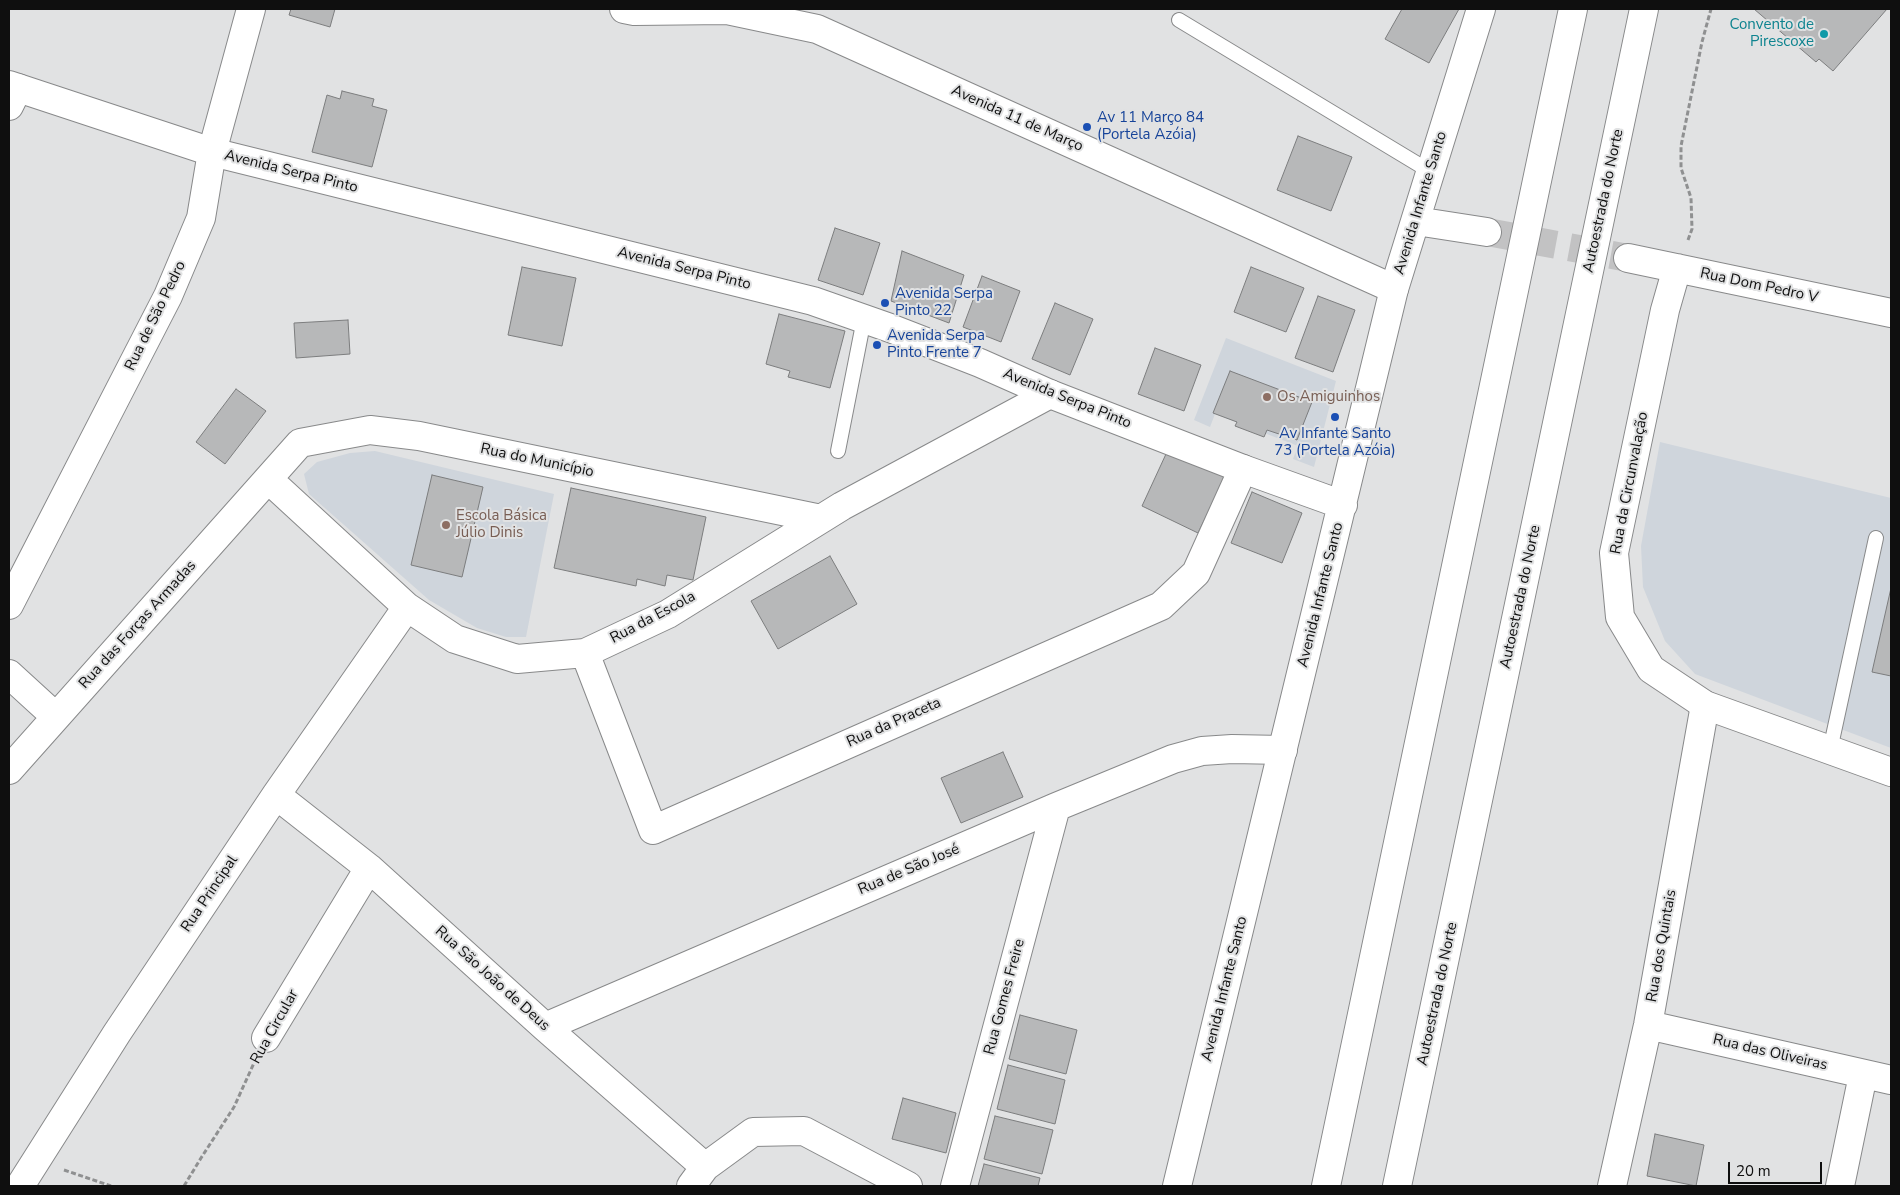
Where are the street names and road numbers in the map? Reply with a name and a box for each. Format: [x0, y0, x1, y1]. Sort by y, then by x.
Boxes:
street label: Avenida 11 de Março [948, 82, 1086, 156]
street label: Autoestrada do Norte [1580, 128, 1628, 274]
street label: Avenida Infante Santo [1391, 129, 1451, 277]
street label: Avenida Serpa Pinto [222, 147, 360, 197]
street label: Avenida Serpa Pinto [615, 244, 753, 294]
street label: Rua de São Pedro [122, 258, 190, 374]
street label: Rua Dom Pedro V [1698, 265, 1820, 307]
street label: Avenida Serpa Pinto [1000, 365, 1134, 433]
street label: Rua da Circunvalação [1607, 410, 1653, 556]
street label: Rua do Município [479, 440, 595, 482]
street label: Avenida Infante Santo [1294, 521, 1348, 669]
street label: Autoestrada do Norte [1497, 524, 1545, 670]
street label: Rua das Forças Armadas [76, 557, 200, 693]
street label: Rua da Escola [607, 588, 699, 648]
street label: Rua da Praceta [844, 694, 944, 752]
street label: Rua de São José [856, 840, 962, 900]
street label: Rua Principal [178, 852, 242, 936]
street label: Rua dos Quintais [1643, 888, 1681, 1004]
street label: Avenida Infante Santo [1198, 915, 1252, 1063]
street label: Autoestrada do Norte [1414, 921, 1462, 1067]
street label: Rua São João de Deus [431, 923, 553, 1035]
street label: Rua Gomes Freire [981, 937, 1029, 1057]
street label: Rua Circular [247, 987, 303, 1067]
street label: Rua das Oliveiras [1711, 1031, 1829, 1075]

